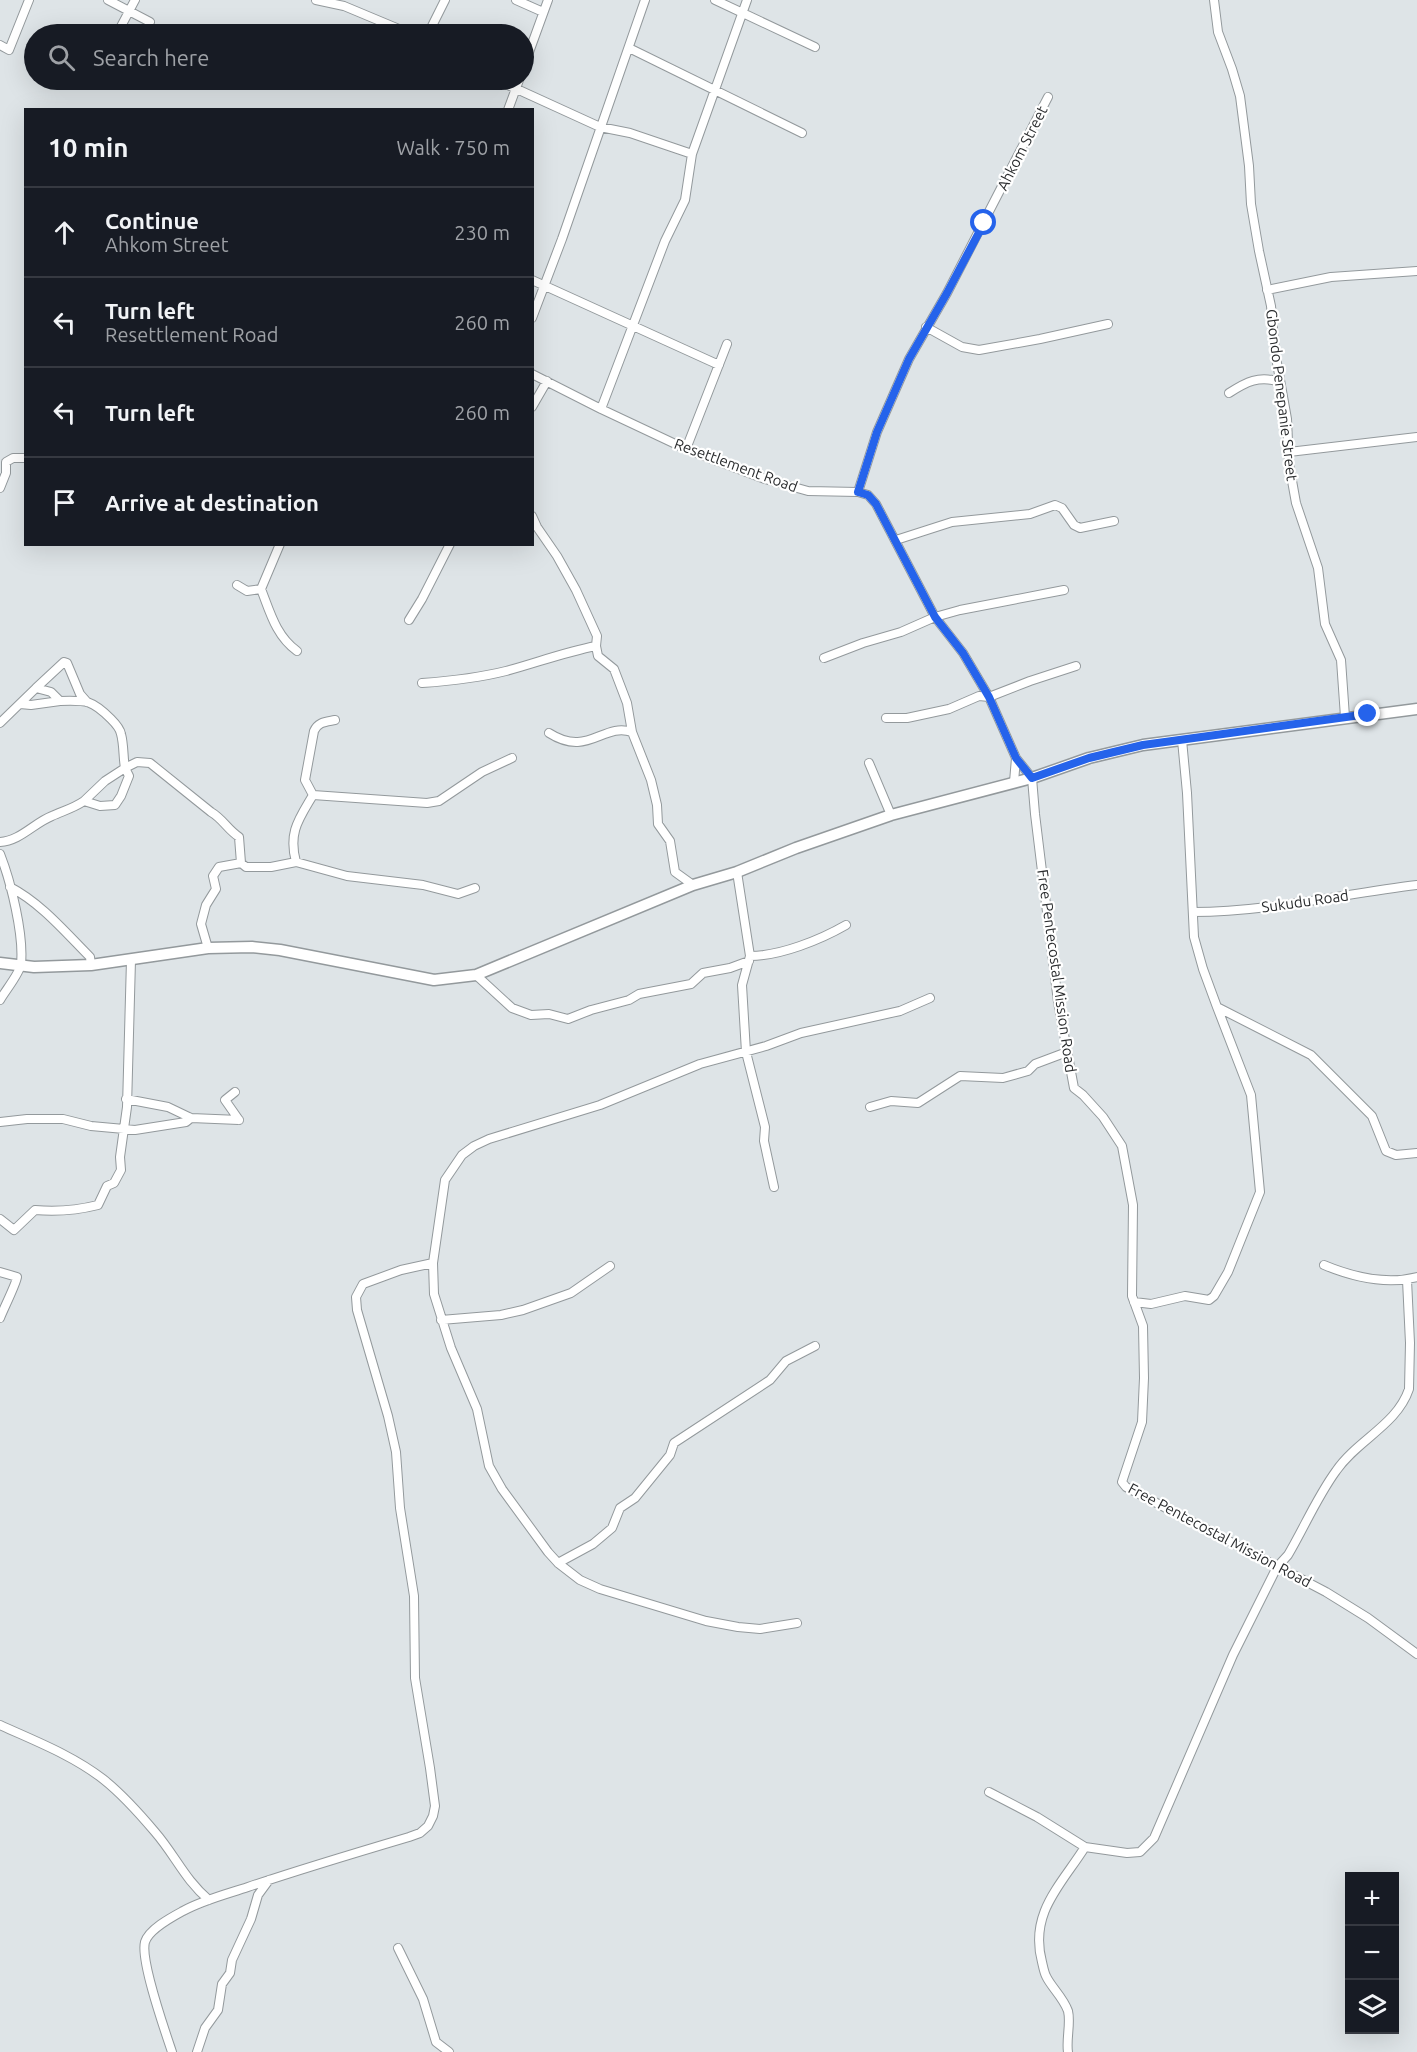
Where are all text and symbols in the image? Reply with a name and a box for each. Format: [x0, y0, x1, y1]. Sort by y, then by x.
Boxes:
search box [24, 24, 534, 90]
icon: search [45, 41, 78, 74]
text: Search here [93, 45, 209, 70]
street label: Ahkom Street [993, 103, 1051, 193]
text: 10 min [48, 133, 128, 162]
text: Walk · 750 m [397, 136, 510, 159]
text: Continue [105, 208, 199, 233]
route start [970, 209, 996, 235]
icon: ahead [48, 216, 81, 249]
text: 230 m [454, 221, 510, 244]
text: Ahkom Street [105, 233, 229, 256]
text: Turn left [105, 298, 195, 323]
icon: left [48, 306, 81, 339]
street label: Gbondo Penepanie Street [1263, 308, 1301, 482]
text: 260 m [454, 311, 510, 334]
text: Resettlement Road [105, 323, 278, 346]
icon: left [48, 396, 81, 429]
text: Turn left [105, 400, 195, 425]
text: 260 m [454, 401, 510, 424]
street label: Resettlement Road [672, 435, 800, 495]
icon: arrive [48, 486, 81, 519]
text: Arrive at destination [105, 490, 319, 515]
route end [1354, 700, 1380, 726]
street label: Free Pentecostal Mission Road [1034, 868, 1080, 1074]
street label: Sukudu Road [1260, 886, 1350, 916]
street label: Free Pentecostal Mission Road [1126, 1479, 1314, 1591]
map controls [1345, 1872, 1399, 2034]
button: + [1345, 1872, 1399, 1926]
button: − [1345, 1926, 1399, 1980]
button: layers [1345, 1980, 1399, 2034]

